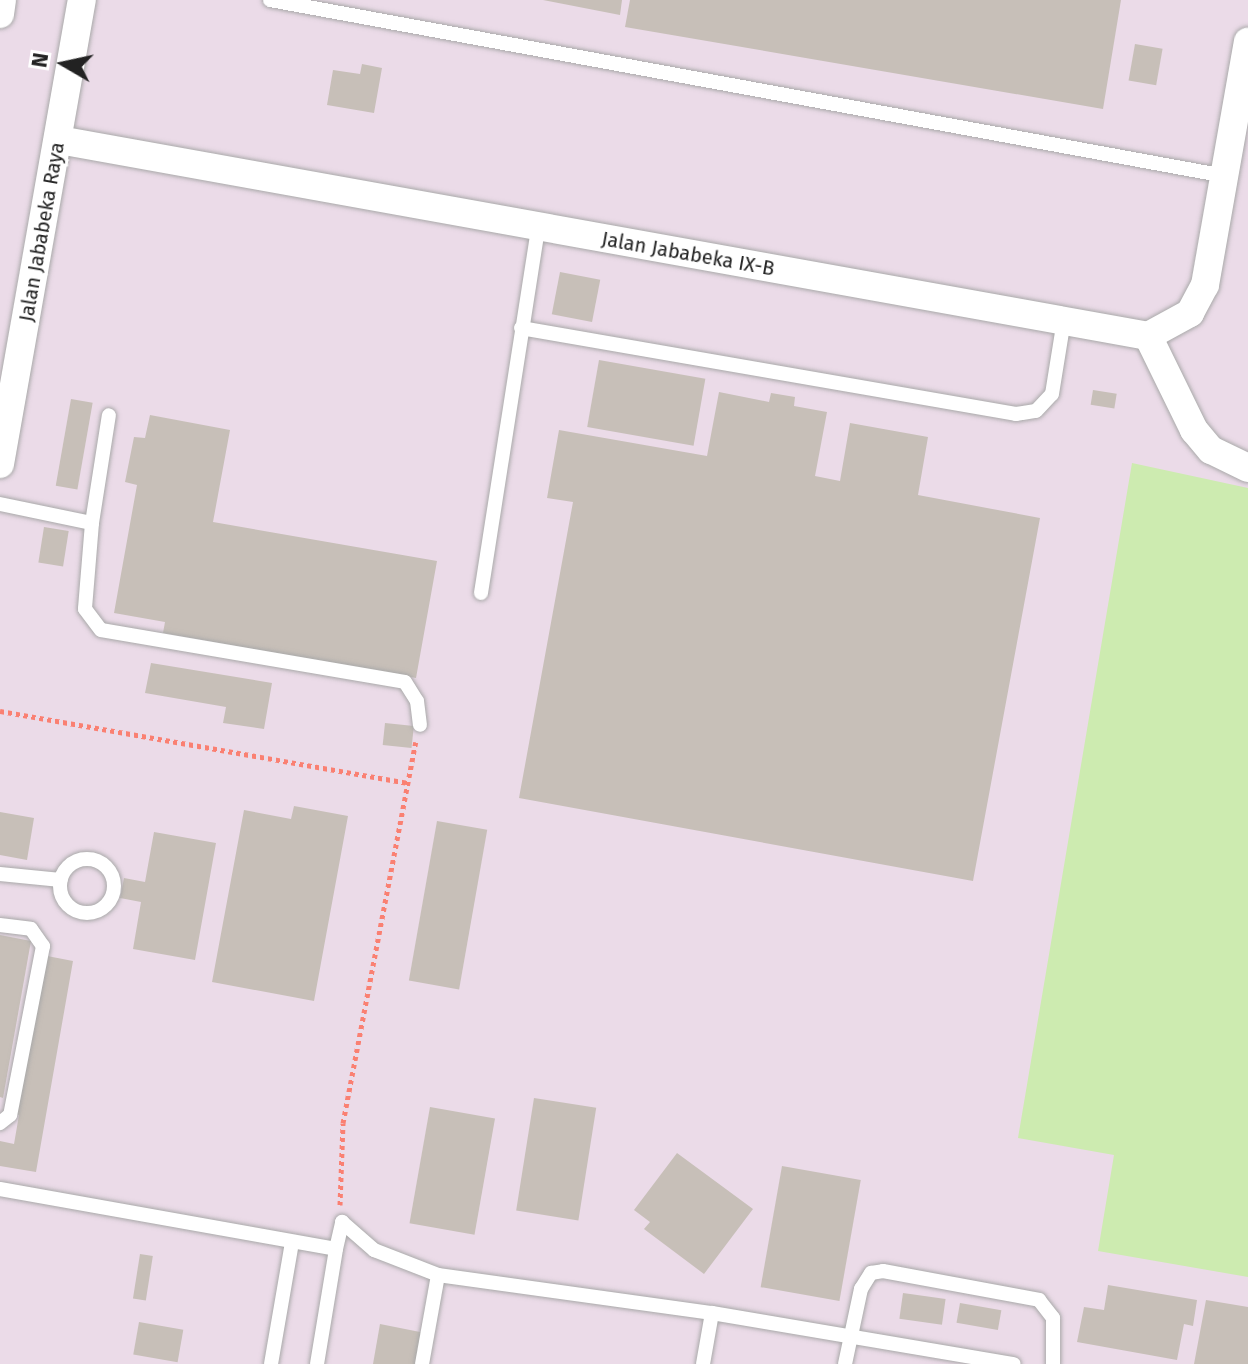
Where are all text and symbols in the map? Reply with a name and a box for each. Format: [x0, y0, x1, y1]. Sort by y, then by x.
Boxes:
north arrow [24, 24, 104, 104]
text: N [25, 51, 54, 69]
street label: Jalan Jababeka Raya [14, 140, 70, 324]
street label: Jalan Jababeka IX-B [600, 227, 776, 281]

